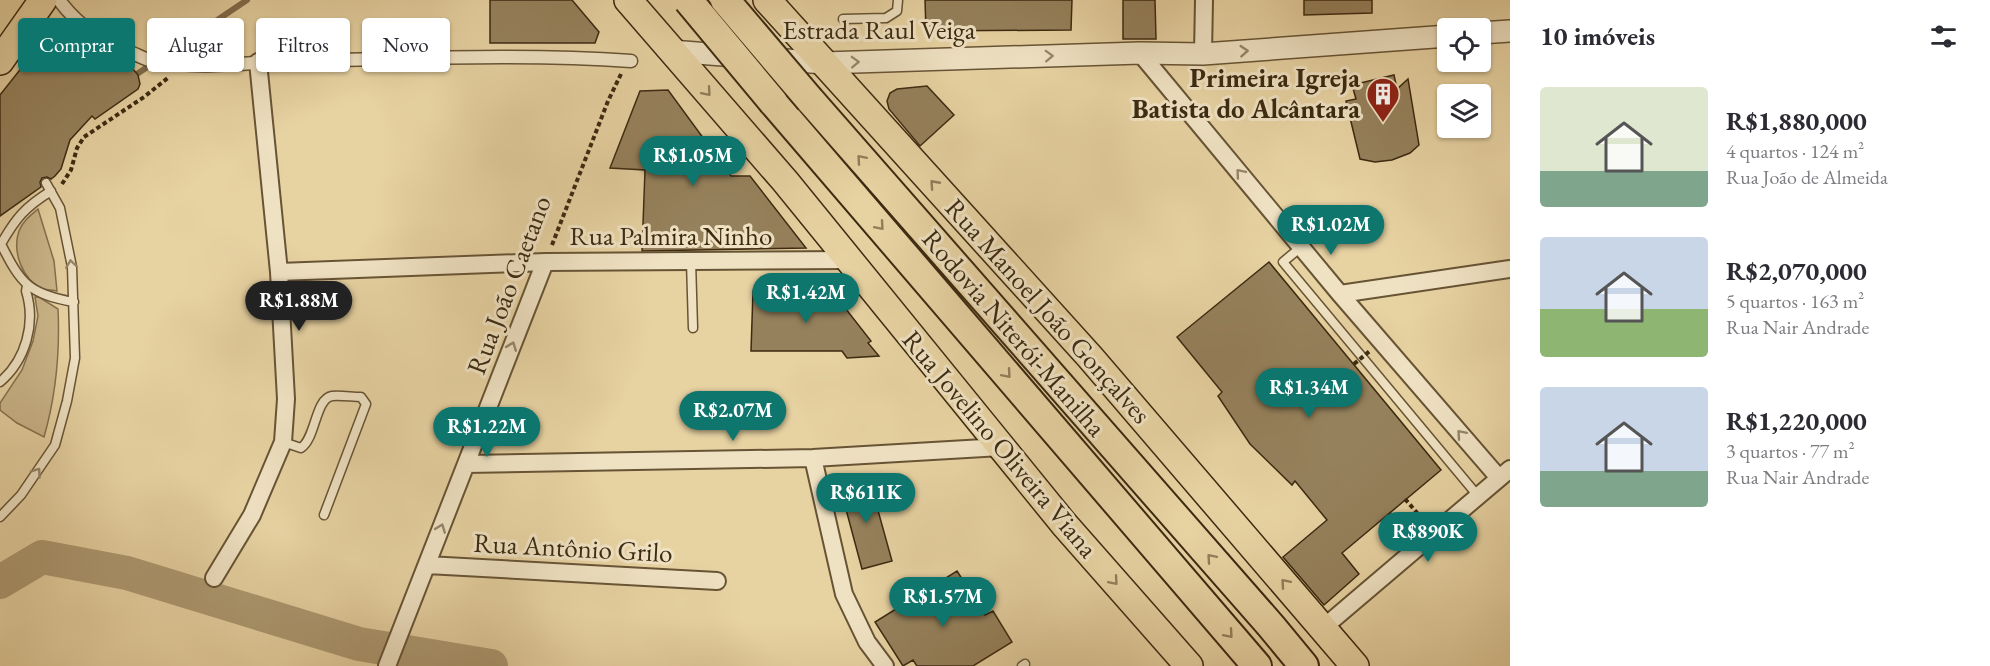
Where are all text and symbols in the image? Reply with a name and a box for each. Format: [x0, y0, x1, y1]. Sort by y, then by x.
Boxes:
street label: Estrada Raul Veiga [782, 12, 976, 47]
chip: Comprar [18, 18, 135, 72]
chip: Alugar [147, 18, 244, 72]
chip: Filtros [256, 18, 350, 72]
chip: Novo [362, 18, 450, 72]
map controls [1437, 18, 1491, 138]
button: locate [1437, 18, 1491, 72]
text: 10 imóveis [1540, 19, 1655, 53]
icon: filters [1927, 20, 1960, 53]
one-way arrow [1240, 45, 1249, 58]
one-way arrow [1045, 49, 1054, 62]
one-way arrow [850, 56, 859, 69]
place label: Primeira Igreja Batista do Alcântara [1132, 60, 1360, 126]
building icon: Primeira Igreja Batista do Alcântara [1365, 76, 1401, 123]
button: layers [1437, 84, 1491, 138]
one-way arrow [700, 85, 711, 96]
text: R$1,880,000 [1726, 104, 1867, 138]
icon: home [1588, 111, 1660, 183]
pin: R$1.05M [638, 136, 748, 187]
text: 4 quartos · 124 m² [1726, 138, 1864, 164]
text: R$1.05M [653, 142, 733, 168]
one-way arrow [857, 155, 868, 165]
text: Rua João de Almeida [1726, 164, 1888, 190]
one-way arrow [1236, 169, 1247, 180]
one-way arrow [931, 180, 942, 191]
street label: Rua João Caetano [458, 191, 559, 379]
street label: Rua Manoel João Gonçalves [938, 191, 1159, 431]
pin: R$1.02M [1276, 205, 1386, 256]
text: R$1.02M [1291, 211, 1371, 237]
street label: Rua Palmira Ninho [570, 218, 772, 253]
one-way arrow [873, 219, 884, 230]
street label: Rodovia Niterói-Manilha [915, 222, 1114, 444]
text: R$2,070,000 [1726, 254, 1867, 288]
one-way arrow [66, 259, 78, 269]
icon: home [1588, 261, 1660, 333]
pin: R$1.42M [751, 273, 861, 324]
text: R$1.42M [766, 279, 846, 305]
pin: R$1.88M [244, 281, 354, 332]
text: R$1.88M [259, 287, 339, 313]
text: 5 quartos · 163 m² [1726, 288, 1864, 314]
text: Rua Nair Andrade [1726, 314, 1869, 340]
street label: Rua Jovelino Oliveira Viana [895, 323, 1106, 565]
one-way arrow [505, 341, 517, 352]
one-way arrow [1000, 367, 1011, 378]
pin: R$1.34M [1254, 368, 1364, 419]
text: R$1.34M [1269, 374, 1349, 400]
pin: R$2.07M [678, 391, 788, 442]
text: R$2.07M [693, 397, 773, 423]
text: R$1,220,000 [1726, 404, 1867, 438]
pin: R$1.22M [432, 407, 542, 458]
icon: home [1588, 411, 1660, 483]
text: R$1.22M [447, 413, 527, 439]
one-way arrow [1457, 430, 1468, 441]
text: 3 quartos · 77 m² [1726, 438, 1855, 464]
text: Rua Nair Andrade [1726, 464, 1869, 490]
one-way arrow [30, 467, 41, 478]
pin: R$611K [817, 473, 915, 524]
text: R$611K [830, 479, 902, 505]
pin: R$890K [1379, 512, 1477, 563]
text: R$890K [1392, 518, 1464, 544]
one-way arrow [434, 523, 446, 534]
street label: Rua Antônio Grilo [473, 525, 673, 570]
one-way arrow [1207, 554, 1218, 565]
one-way arrow [1107, 574, 1118, 585]
pin: R$1.57M [888, 577, 998, 628]
one-way arrow [1281, 579, 1292, 590]
text: R$1.57M [903, 583, 983, 609]
one-way arrow [1222, 627, 1233, 638]

